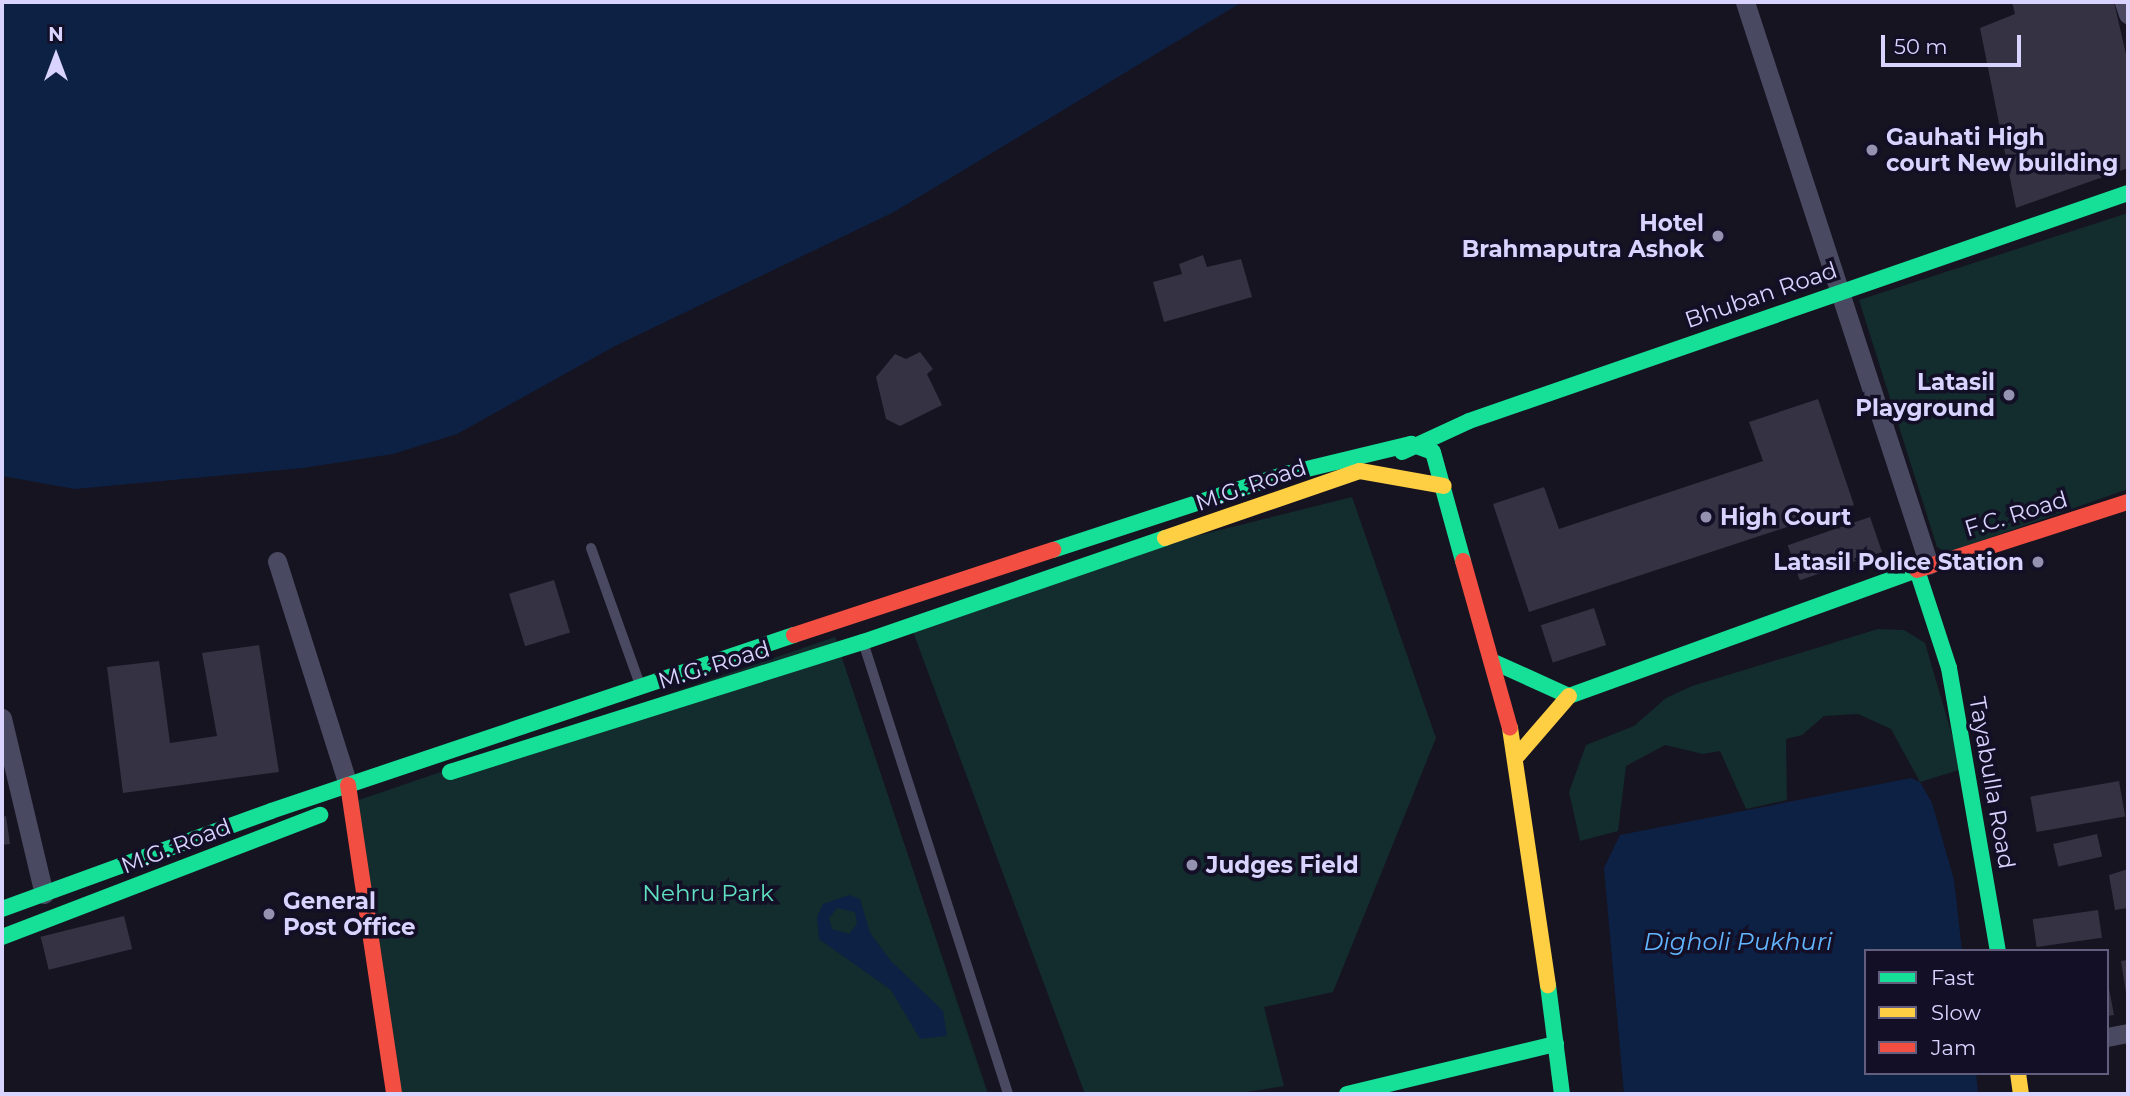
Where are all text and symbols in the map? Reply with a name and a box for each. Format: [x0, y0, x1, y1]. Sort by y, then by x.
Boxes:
north arrow [21, 21, 91, 91]
scale bar [1885, 21, 2025, 65]
text: N [48, 23, 64, 46]
text: 50 m [1894, 34, 1948, 59]
place label: Gauhati High court New building [1886, 123, 2118, 177]
marker: Gauhati High court New building [1864, 142, 1880, 158]
place label: Hotel Brahmaputra Ashok [1462, 209, 1704, 263]
marker: Hotel Brahmaputra Ashok [1710, 228, 1726, 244]
street label: Bhuban Road [1681, 256, 1841, 334]
place label: Latasil Playground [1855, 368, 1995, 422]
marker: Latasil Playground [2001, 387, 2017, 403]
street label: M.G. Road [1192, 453, 1310, 517]
street label: F.C. Road [1961, 485, 2071, 543]
place label: High Court [1720, 503, 1851, 531]
marker: High Court [1698, 509, 1714, 525]
place label: Latasil Police Station [1773, 548, 2024, 576]
marker: Latasil Police Station [2030, 554, 2046, 570]
street label: M.G. Road [655, 635, 773, 695]
street label: Tayabulla Road [1963, 695, 2021, 871]
street label: M.G. Road [117, 812, 235, 880]
place label: Judges Field [1206, 851, 1359, 879]
marker: Judges Field [1184, 857, 1200, 873]
park label: Nehru Park [642, 879, 774, 907]
place label: General Post Office [283, 887, 416, 941]
marker: General Post Office [261, 906, 277, 922]
water label: Digholi Pukhuri [1643, 928, 1833, 956]
legend [1864, 949, 2109, 1075]
text: Fast [1931, 965, 1975, 990]
text: Slow [1931, 1000, 1981, 1025]
text: Jam [1931, 1035, 1976, 1060]

